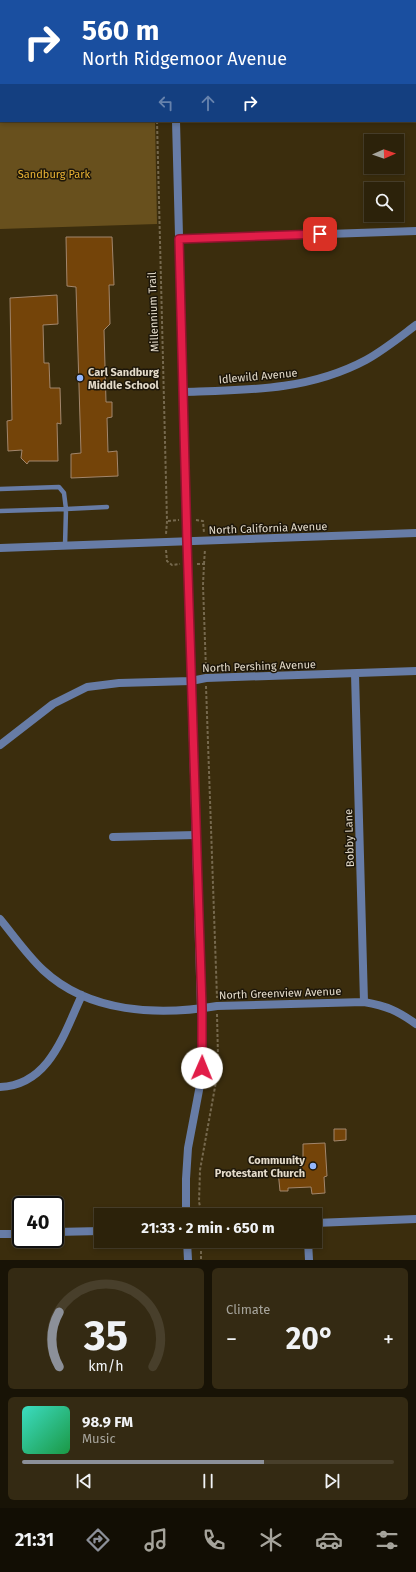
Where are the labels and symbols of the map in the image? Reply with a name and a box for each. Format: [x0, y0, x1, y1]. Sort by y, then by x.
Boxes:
north arrow [364, 134, 404, 174]
park label: Sandburg Park [18, 168, 91, 181]
pin [303, 217, 337, 251]
street label: Millennium Trail [146, 272, 161, 352]
place label: Carl Sandburg Middle School [88, 366, 160, 392]
street label: Idlewild Avenue [218, 367, 298, 386]
marker: Carl Sandburg Middle School [75, 373, 85, 383]
street label: North California Avenue [208, 520, 328, 537]
street label: North Pershing Avenue [202, 658, 316, 675]
street label: Bobby Lane [342, 809, 357, 867]
street label: North Greenview Avenue [219, 985, 341, 1002]
position arrow [181, 1047, 223, 1089]
place label: Community Protestant Church [215, 1154, 305, 1180]
marker: Community Protestant Church [308, 1161, 318, 1171]
speed limit sign: 40 [12, 1196, 64, 1248]

